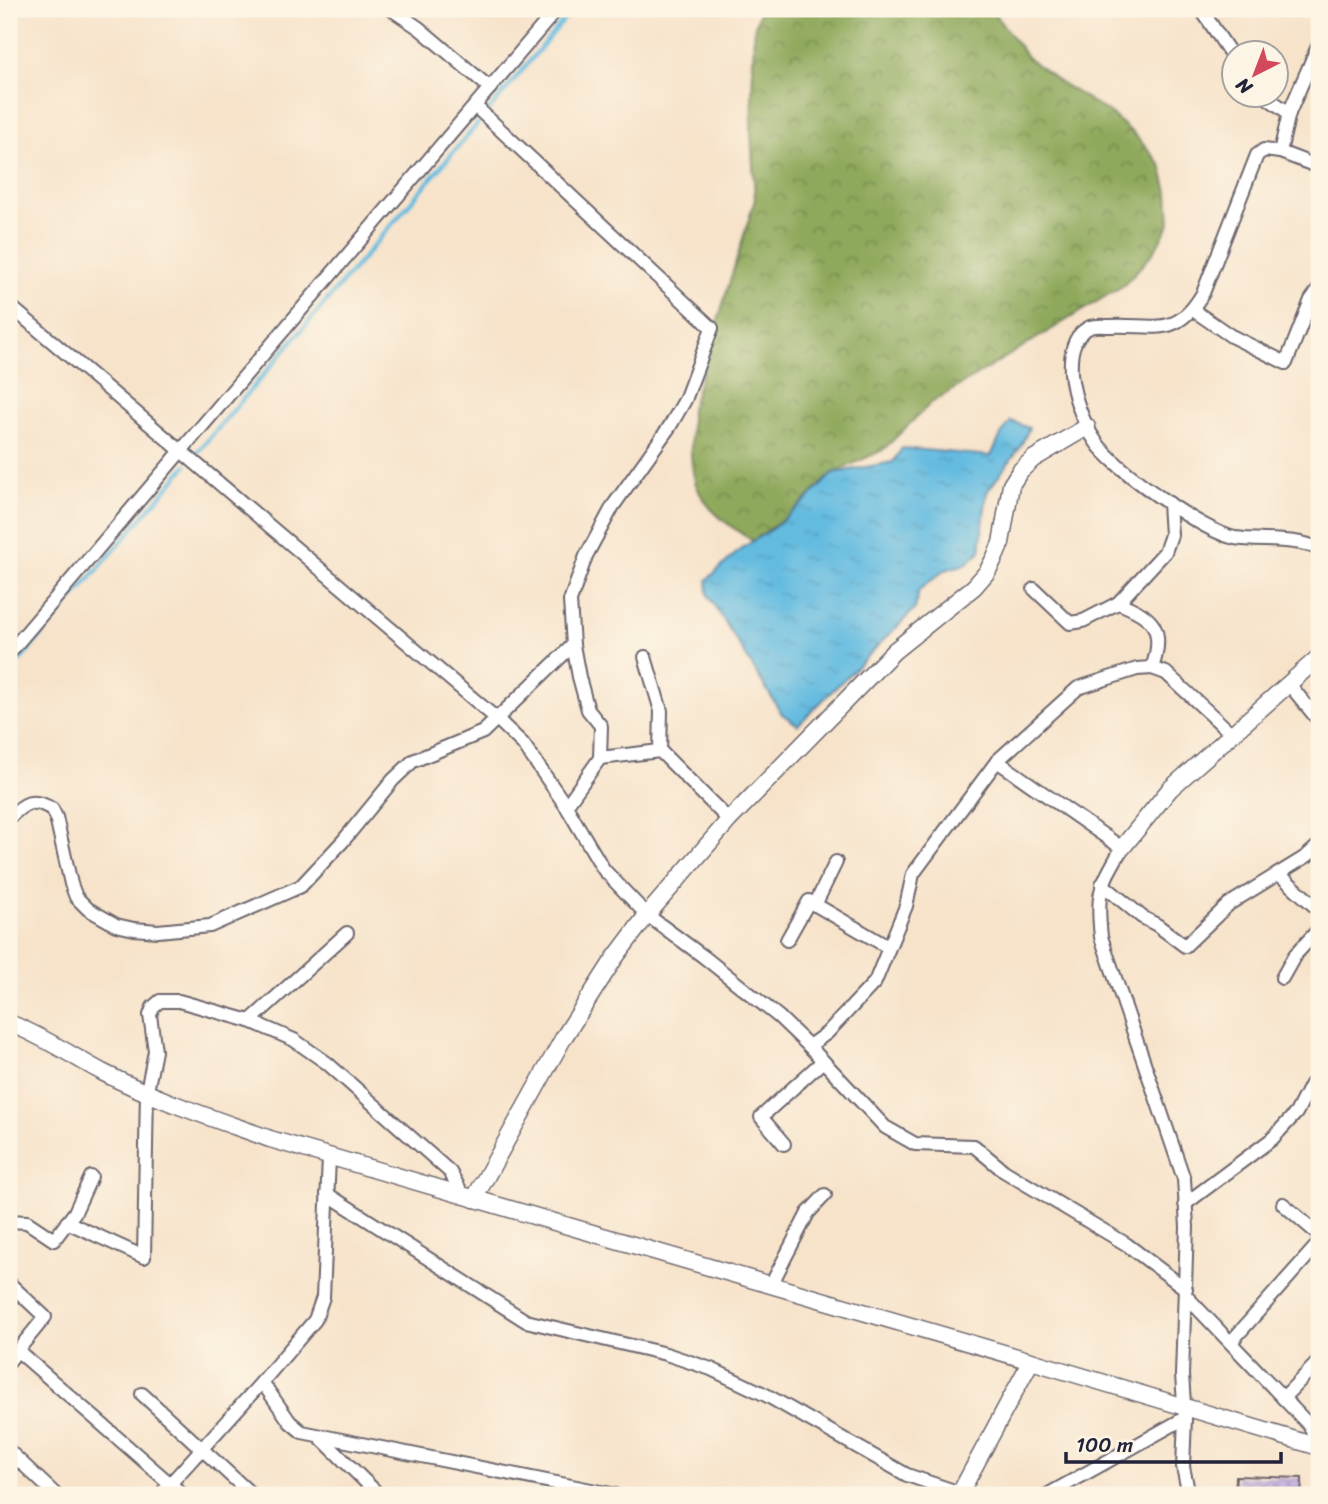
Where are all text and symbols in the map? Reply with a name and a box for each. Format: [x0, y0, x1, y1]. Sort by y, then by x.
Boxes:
north arrow [1220, 38, 1290, 108]
text: N [1227, 69, 1261, 104]
scale bar [1066, 1420, 1281, 1464]
text: 100 m [1076, 1426, 1133, 1464]

